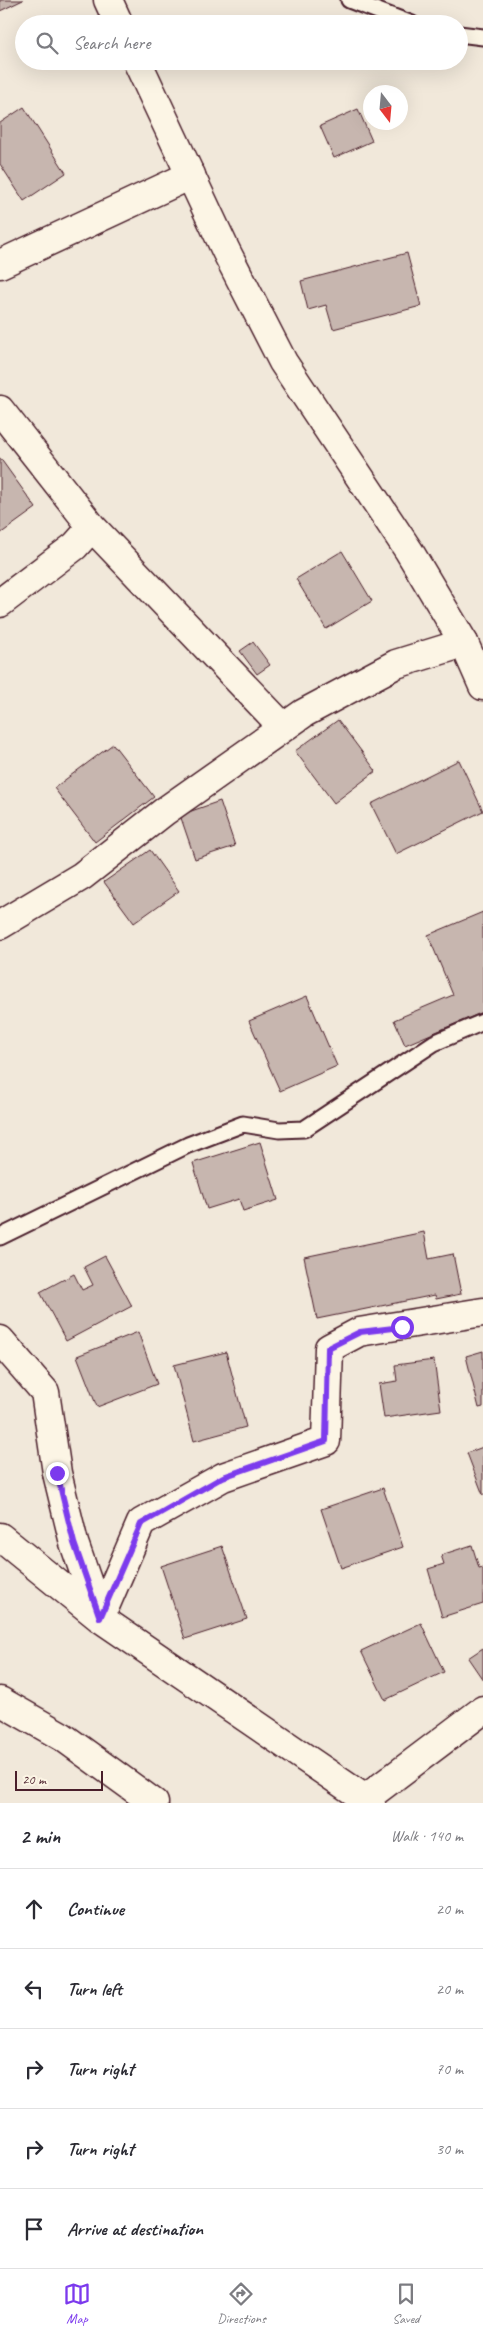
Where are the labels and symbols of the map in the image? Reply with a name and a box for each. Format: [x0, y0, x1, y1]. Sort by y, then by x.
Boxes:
north arrow [363, 85, 408, 130]
route start [391, 1316, 414, 1339]
route end [46, 1462, 69, 1485]
scale bar [15, 1768, 102, 1791]

